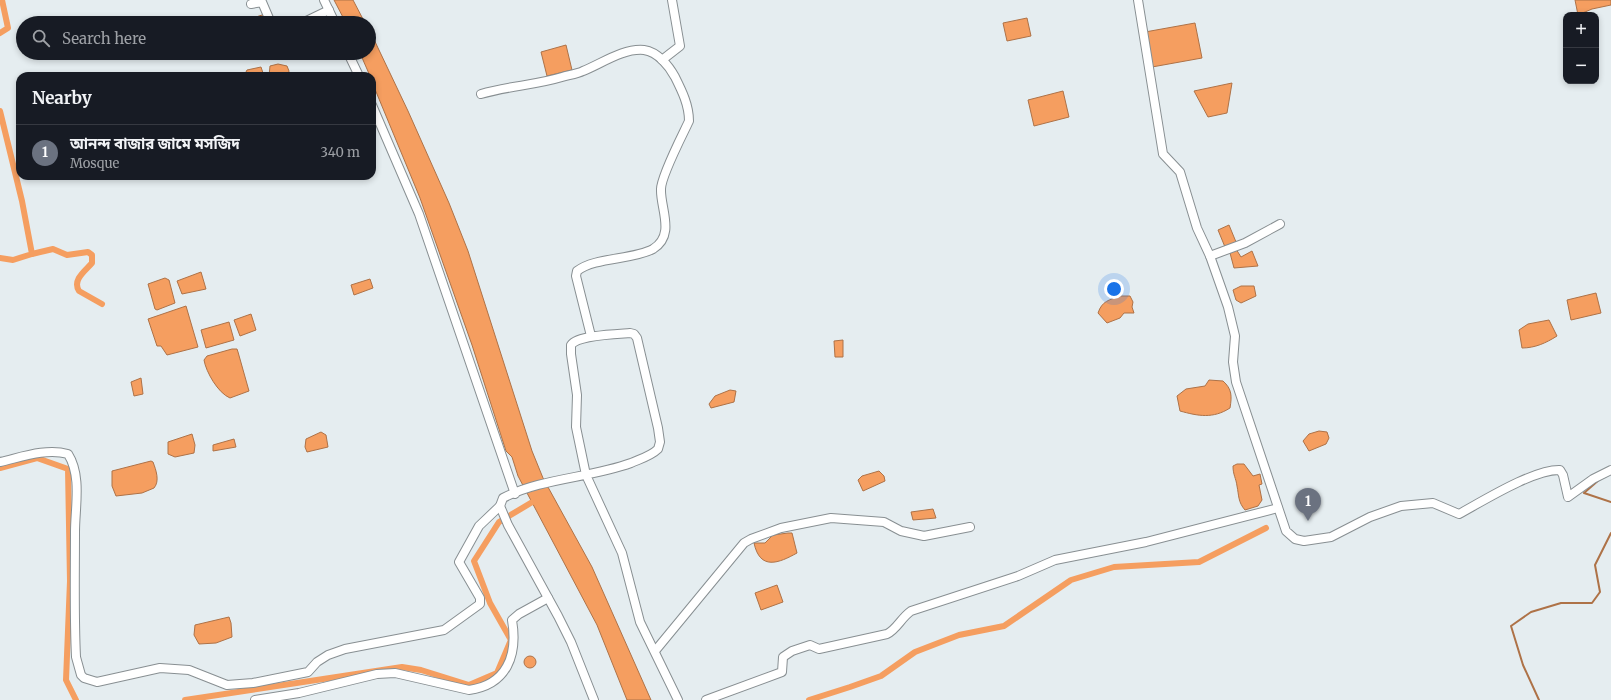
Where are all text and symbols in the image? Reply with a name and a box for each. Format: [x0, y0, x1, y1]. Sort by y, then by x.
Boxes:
map controls [1563, 12, 1599, 84]
button: + [1563, 12, 1599, 48]
search box [16, 16, 376, 60]
icon: search [30, 27, 52, 49]
text: Search here [62, 29, 146, 48]
button: − [1563, 48, 1599, 84]
text: Nearby [32, 87, 92, 109]
text: আনন্দ বাজার জামে মসজিদ [70, 134, 240, 153]
text: 1 [42, 144, 48, 161]
text: 340 m [321, 144, 360, 161]
text: Mosque [70, 155, 119, 172]
your location [1104, 279, 1124, 299]
pin: 1 [1295, 488, 1321, 521]

